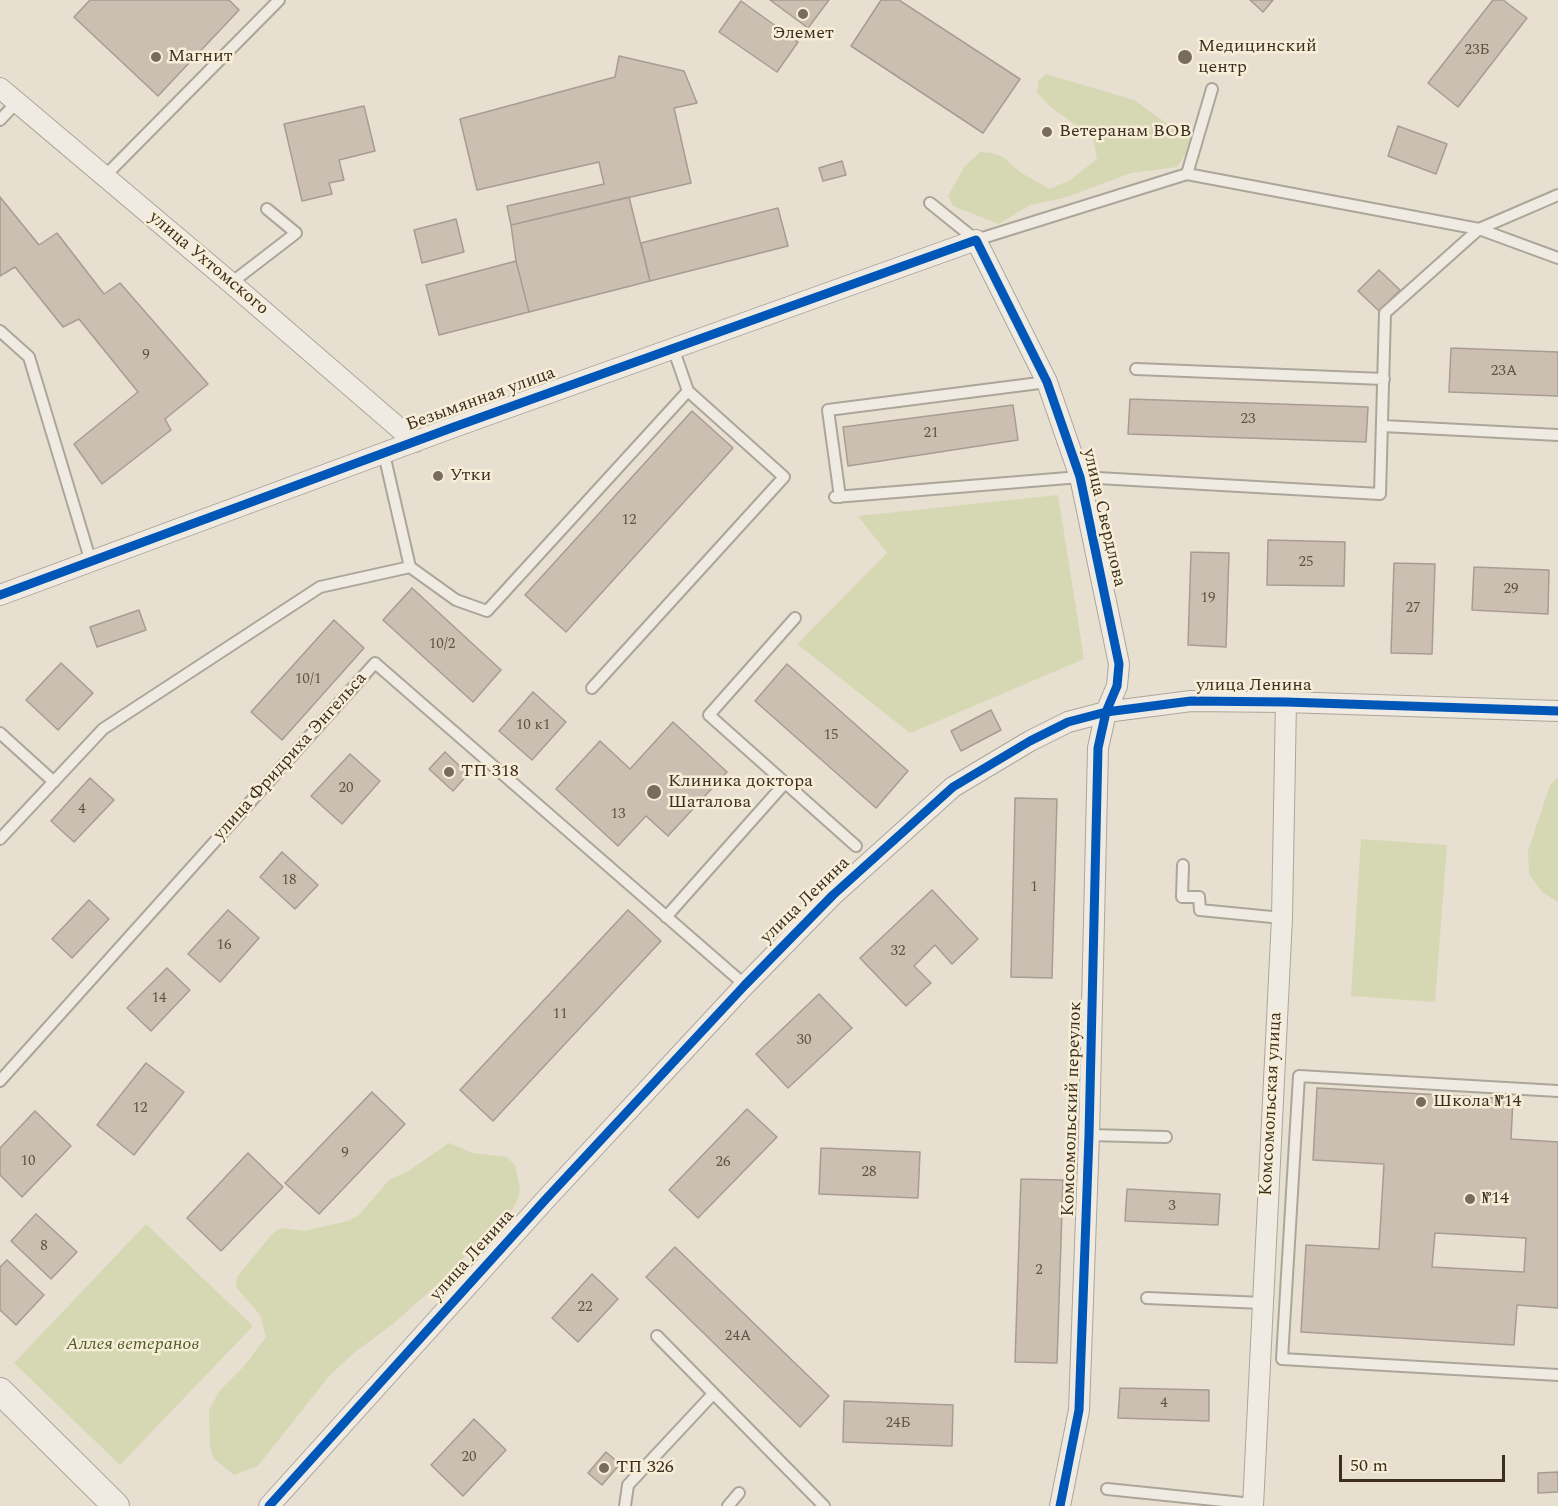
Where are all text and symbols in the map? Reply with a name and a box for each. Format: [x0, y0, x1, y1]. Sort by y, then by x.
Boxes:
marker: Элемет [796, 7, 810, 21]
place label: Элемет [772, 23, 834, 45]
place label: Медицинский центр [1198, 36, 1317, 78]
house number: 23Б [1464, 42, 1490, 60]
place label: Магнит [168, 46, 233, 68]
marker: Медицинский центр [1176, 48, 1194, 66]
marker: Магнит [149, 50, 163, 64]
place label: Ветеранам ВОВ [1059, 121, 1191, 143]
marker: Ветеранам ВОВ [1040, 125, 1054, 139]
street label: улица Ухтомского [143, 207, 273, 321]
house number: 9 [142, 347, 150, 365]
street label: Безымянная улица [403, 363, 559, 437]
house number: 23А [1491, 363, 1517, 381]
house number: 23 [1241, 411, 1255, 429]
house number: 21 [924, 425, 938, 443]
street label: улица Свердлова [1077, 447, 1129, 589]
place label: Утки [450, 465, 491, 487]
marker: Утки [431, 469, 445, 483]
house number: 12 [622, 512, 636, 530]
house number: 25 [1299, 554, 1313, 572]
house number: 29 [1504, 581, 1518, 599]
house number: 19 [1201, 590, 1215, 608]
house number: 27 [1406, 600, 1420, 618]
house number: 10/2 [429, 636, 455, 654]
street label: улица Фридриха Энгельса [210, 668, 372, 846]
house number: 10/1 [295, 671, 321, 689]
street label: улица Ленина [1196, 675, 1312, 697]
house number: 10 к1 [516, 717, 550, 735]
house number: 15 [824, 727, 838, 745]
place label: ТП 318 [461, 761, 519, 783]
marker: ТП 318 [442, 765, 456, 779]
place label: Клиника доктора Шаталова [668, 771, 813, 814]
house number: 20 [339, 780, 353, 798]
marker: Клиника доктора Шаталова [645, 783, 663, 801]
house number: 4 [78, 801, 86, 819]
house number: 13 [611, 806, 625, 824]
street label: улица Ленина [757, 853, 855, 949]
house number: 18 [282, 872, 296, 890]
house number: 1 [1030, 879, 1038, 897]
house number: 16 [217, 937, 231, 955]
house number: 32 [891, 943, 905, 961]
house number: 14 [152, 990, 166, 1008]
street label: Комсомольский переулок [1058, 1001, 1088, 1217]
house number: 11 [553, 1006, 567, 1024]
street label: Комсомольская улица [1256, 1011, 1288, 1197]
house number: 30 [797, 1032, 811, 1050]
place label: Школа №14 [1433, 1091, 1521, 1113]
marker: Школа №14 [1414, 1095, 1428, 1109]
house number: 12 [133, 1100, 147, 1118]
house number: 9 [341, 1145, 349, 1163]
house number: 10 [21, 1153, 35, 1171]
house number: 26 [716, 1154, 730, 1172]
house number: 28 [862, 1164, 876, 1182]
place label: №14 [1482, 1188, 1509, 1210]
marker: №14 [1463, 1192, 1477, 1206]
house number: 3 [1168, 1198, 1176, 1216]
street label: улица Ленина [426, 1206, 520, 1306]
house number: 8 [40, 1238, 48, 1256]
house number: 2 [1035, 1262, 1043, 1280]
house number: 22 [578, 1299, 592, 1317]
house number: 24А [725, 1328, 751, 1346]
park label: Аллея ветеранов [66, 1334, 200, 1356]
house number: 4 [1160, 1395, 1168, 1413]
house number: 24Б [885, 1415, 911, 1433]
scale bar [1342, 1443, 1508, 1481]
house number: 20 [462, 1449, 476, 1467]
text: 50 m [1350, 1452, 1388, 1479]
place label: ТП 326 [616, 1457, 674, 1479]
marker: ТП 326 [597, 1461, 611, 1475]

